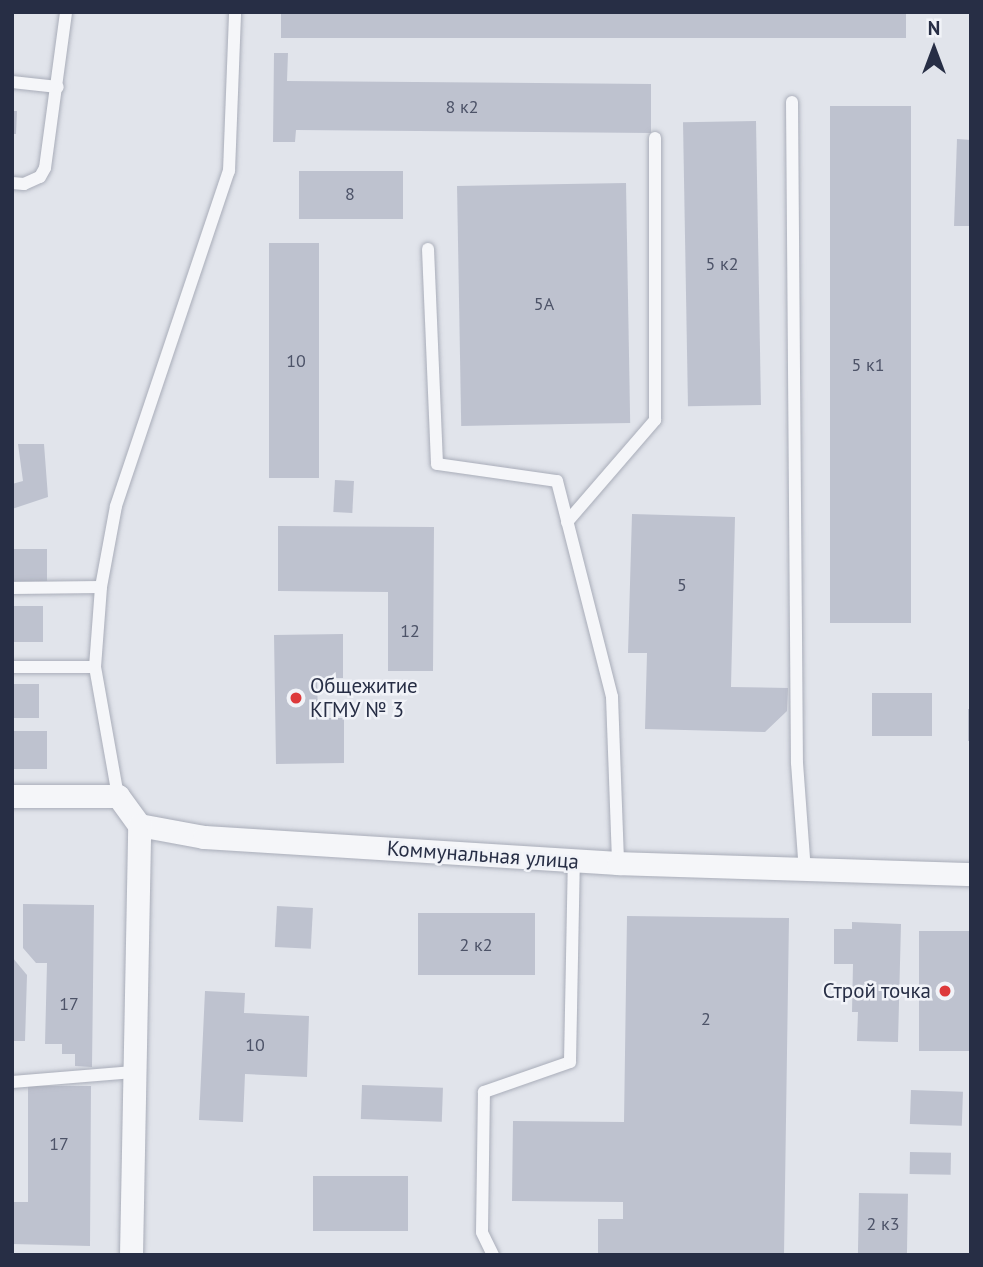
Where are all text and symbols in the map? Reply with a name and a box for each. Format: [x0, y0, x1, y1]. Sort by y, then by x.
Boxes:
north arrow [899, 14, 969, 84]
text: N [928, 16, 940, 40]
house number: 8 к2 [445, 96, 479, 118]
house number: 8 [345, 183, 355, 205]
house number: 5 к2 [705, 253, 739, 275]
house number: 5А [534, 293, 554, 315]
house number: 10 [286, 350, 306, 372]
house number: 5 к1 [851, 354, 885, 376]
house number: 5 [677, 574, 687, 596]
house number: 12 [400, 620, 420, 642]
place label: Общежитие КГМУ № 3 [310, 673, 418, 723]
marker: Общежитие КГМУ № 3 [288, 690, 304, 706]
street label: Коммунальная улица [386, 836, 580, 874]
house number: 2 к2 [459, 934, 493, 956]
place label: Строй точка [822, 978, 931, 1004]
marker: Строй точка [937, 983, 953, 999]
house number: 17 [59, 993, 79, 1015]
house number: 2 [701, 1008, 711, 1030]
house number: 10 [245, 1034, 265, 1056]
house number: 17 [49, 1133, 69, 1155]
house number: 2 к3 [866, 1213, 900, 1235]

